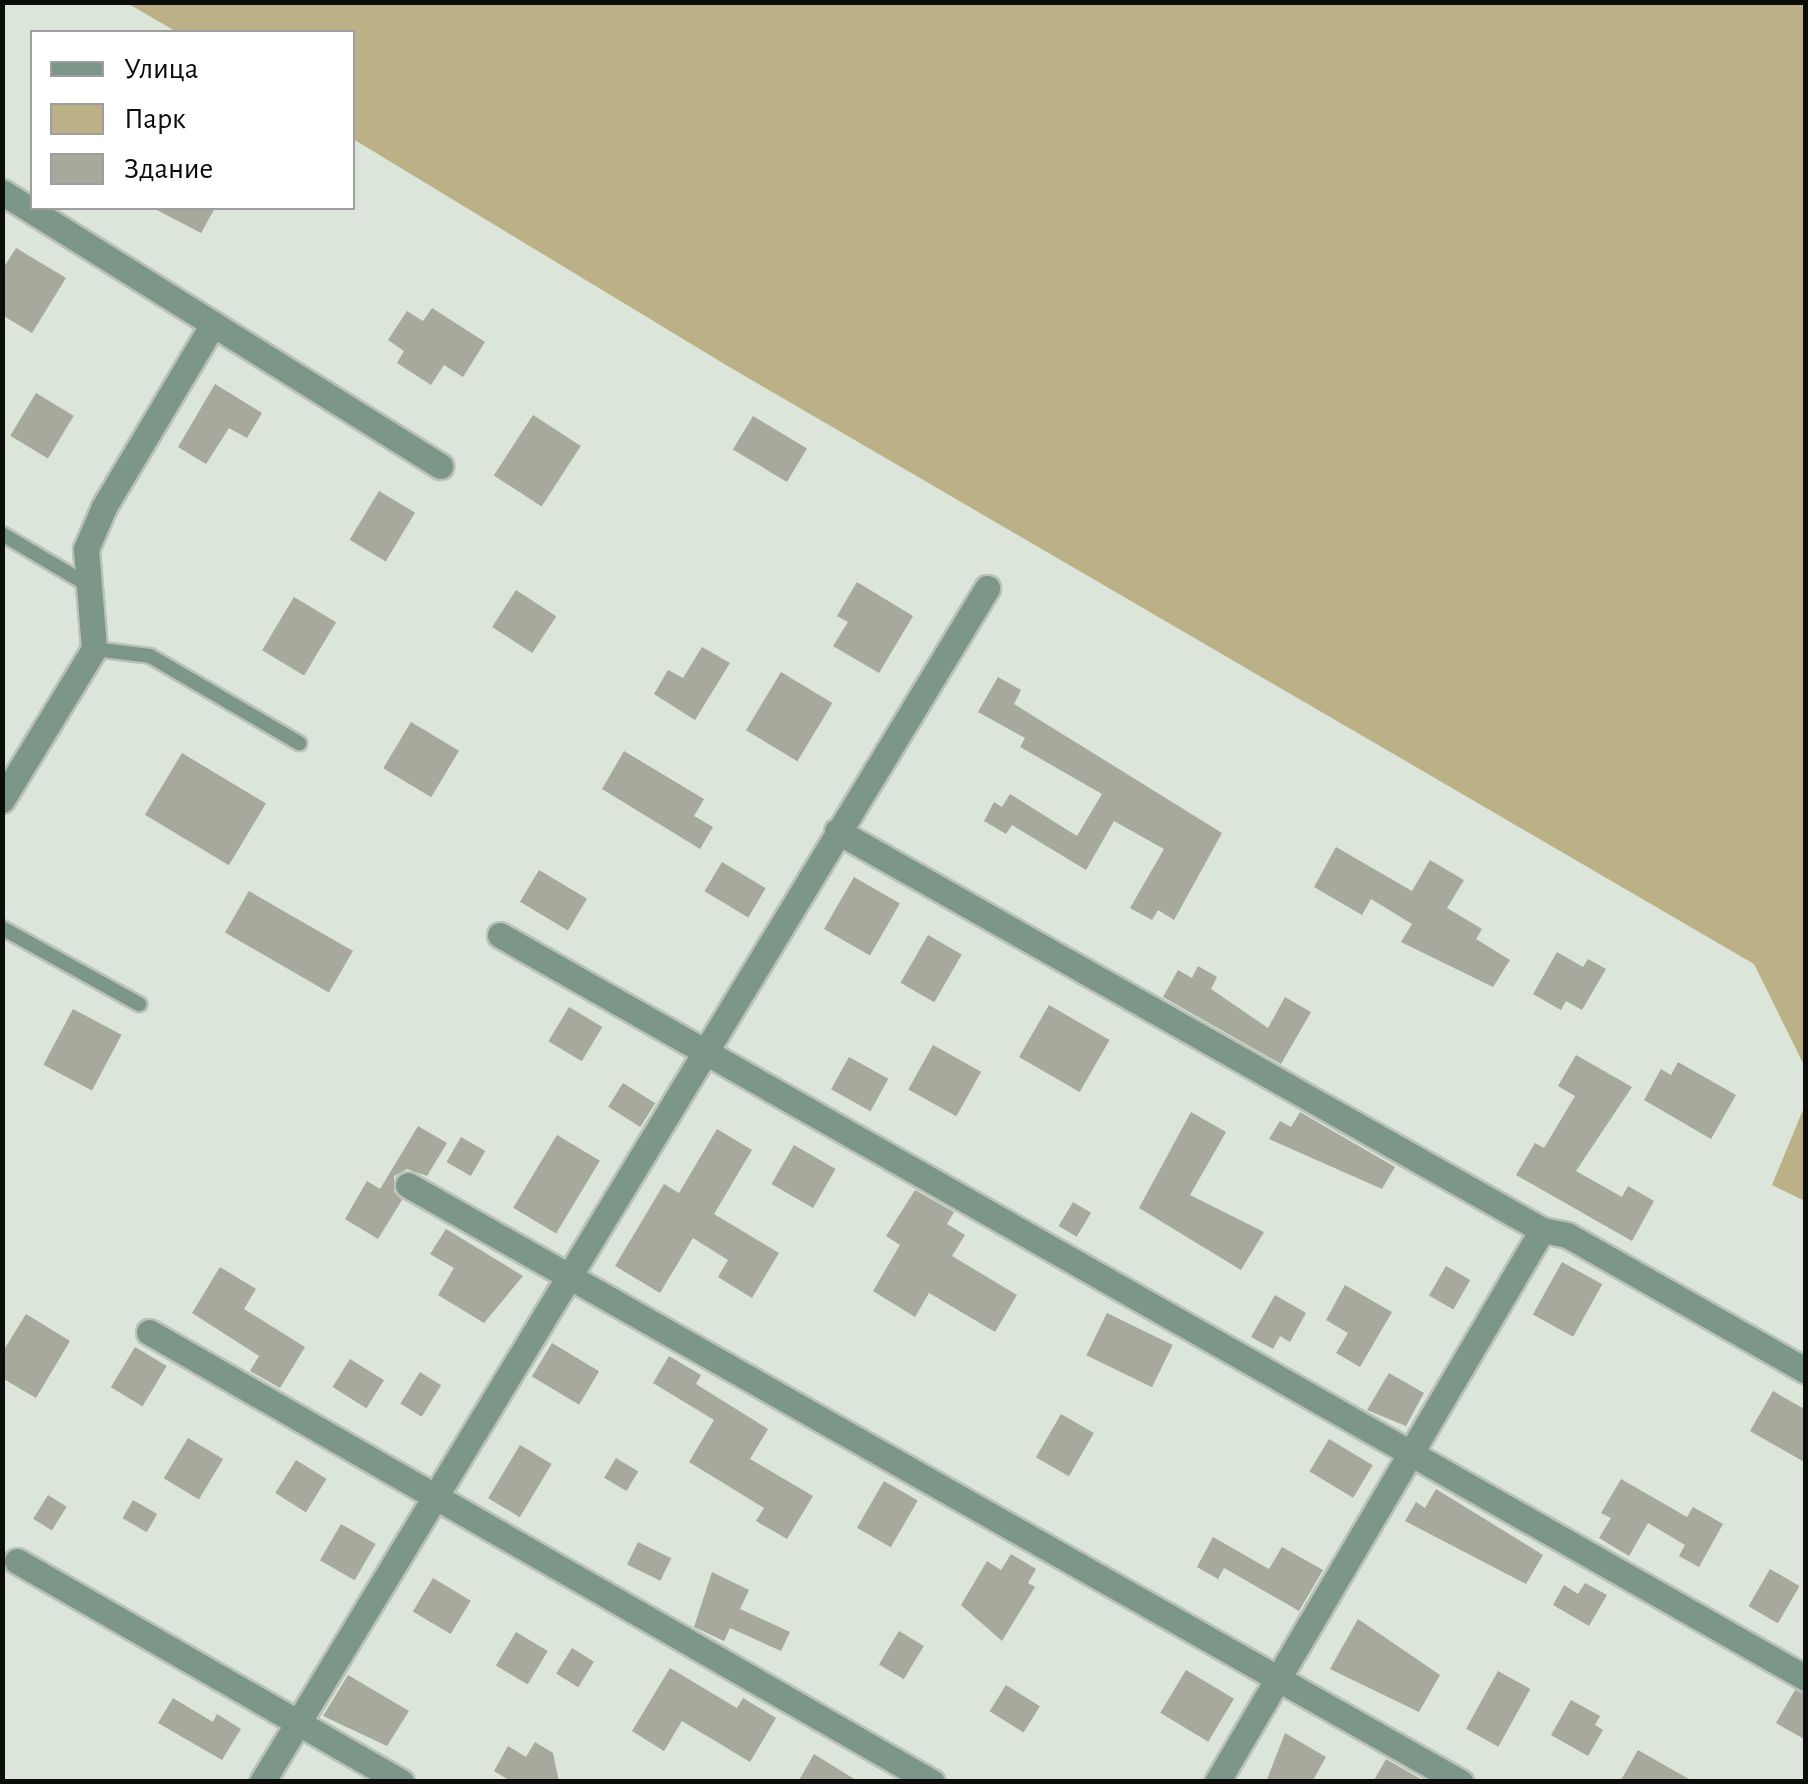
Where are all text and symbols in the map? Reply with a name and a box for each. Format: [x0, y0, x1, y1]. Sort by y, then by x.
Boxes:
legend [30, 30, 355, 210]
text: Улица [124, 54, 199, 84]
text: Парк [124, 104, 186, 134]
text: Здание [124, 154, 213, 184]

